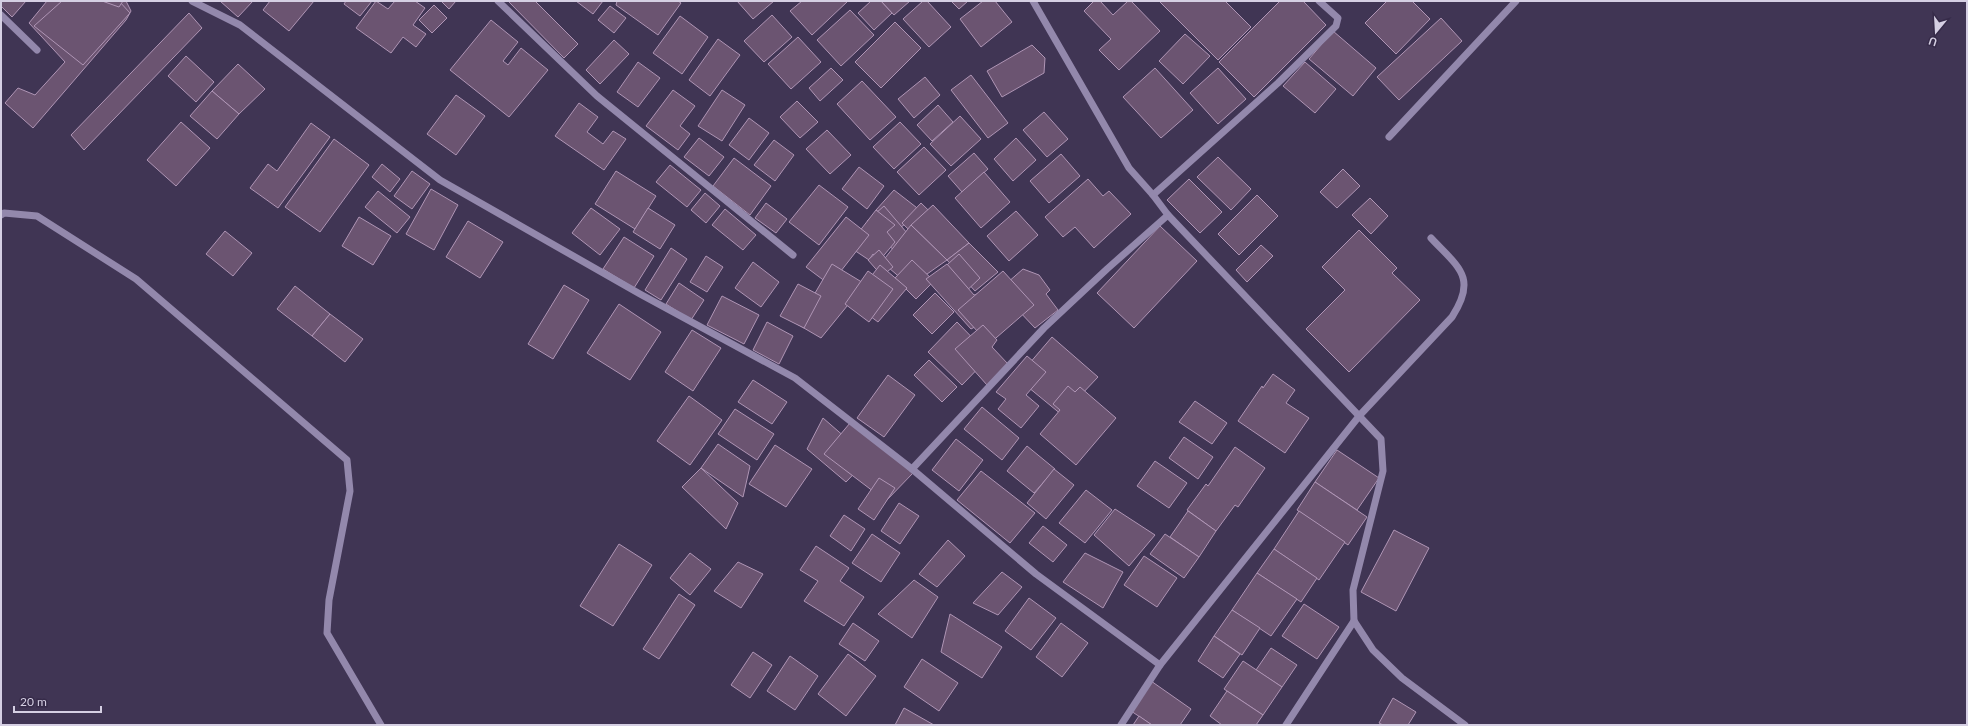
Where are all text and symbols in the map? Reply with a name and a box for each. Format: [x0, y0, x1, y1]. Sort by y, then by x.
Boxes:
north arrow [1916, 12, 1956, 52]
text: U [1927, 35, 1939, 49]
scale bar [14, 688, 101, 714]
text: 20 m [20, 694, 47, 709]

